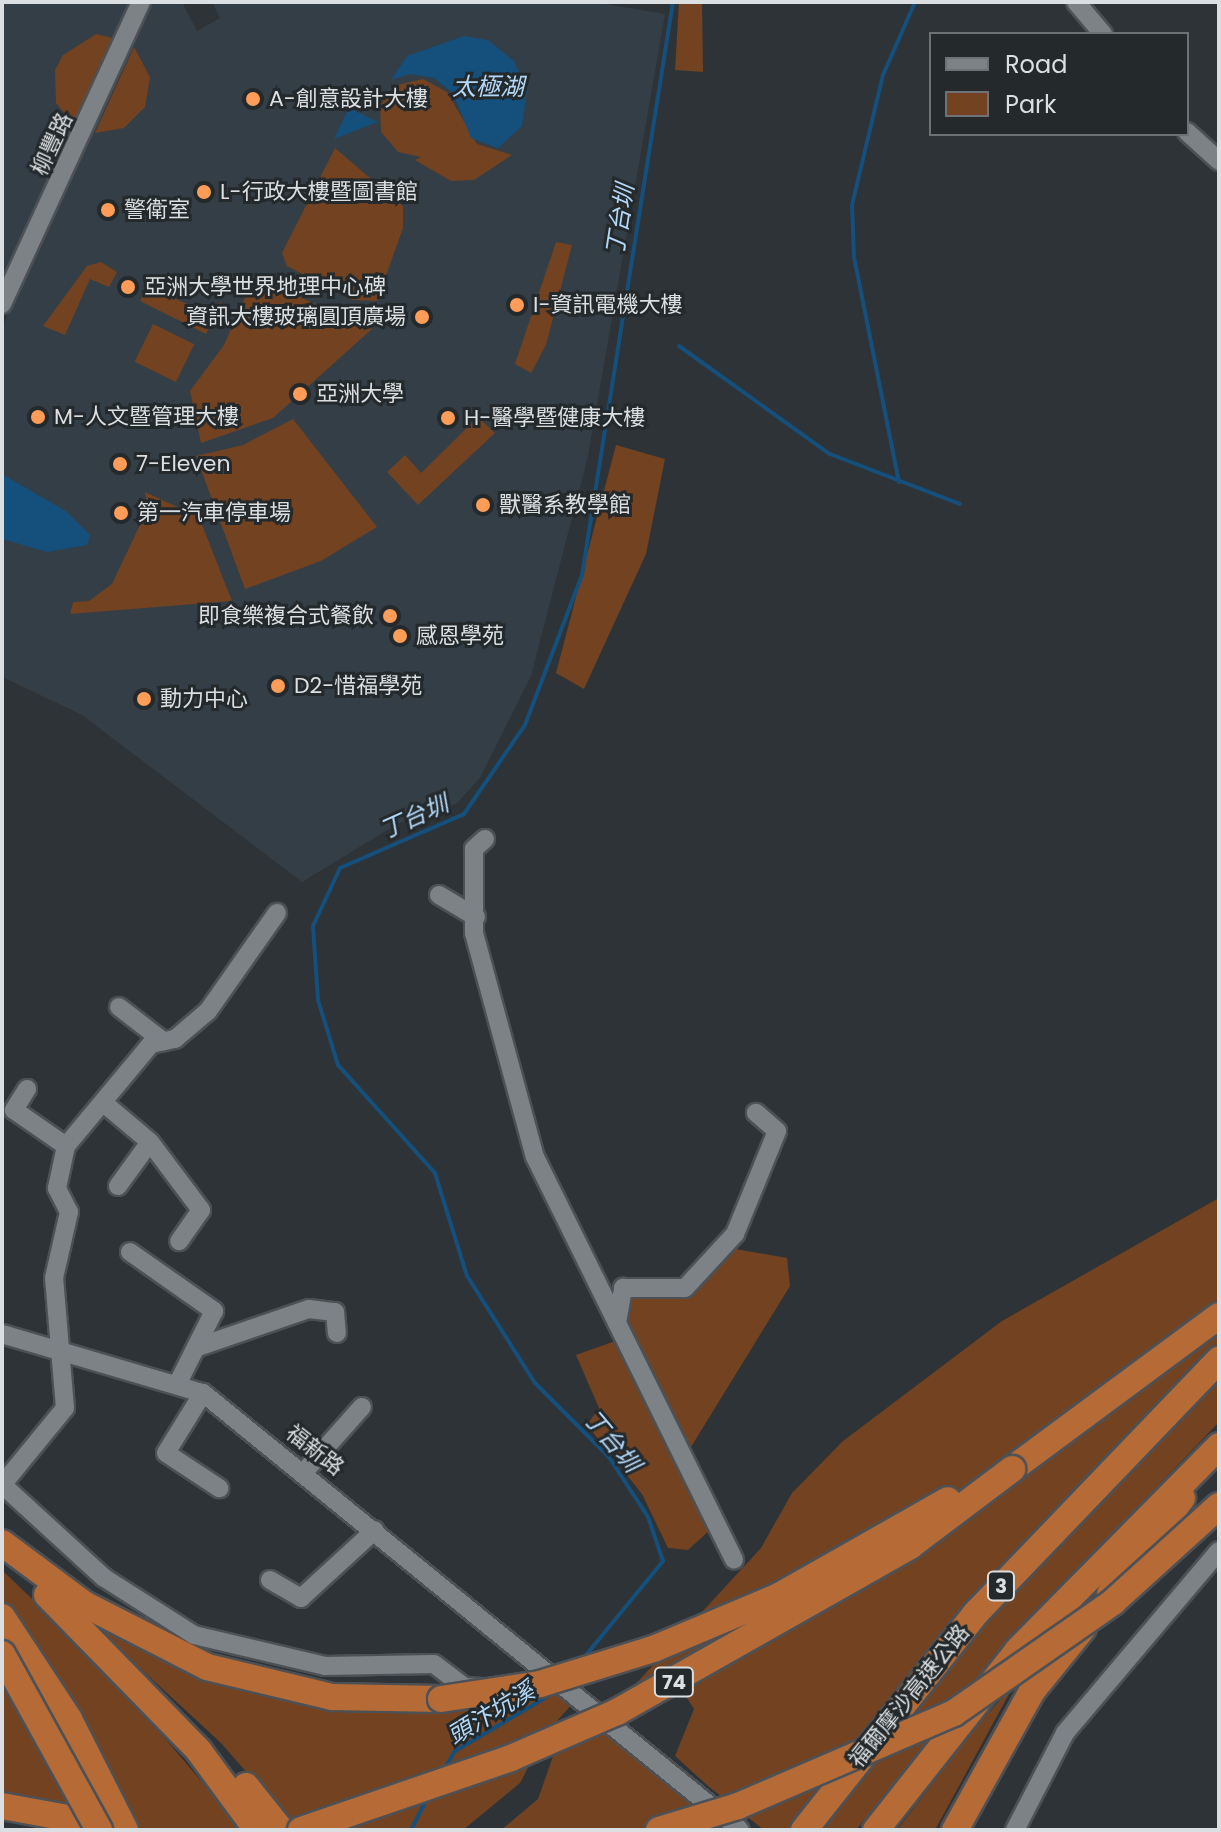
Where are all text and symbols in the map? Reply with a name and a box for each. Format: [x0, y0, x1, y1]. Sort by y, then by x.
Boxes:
legend [929, 32, 1189, 136]
text: Road [1005, 48, 1067, 81]
water label: 太極湖 [452, 73, 524, 101]
place label: A-創意設計大樓 [269, 86, 428, 112]
text: Park [1005, 88, 1056, 121]
marker: A-創意設計大樓 [244, 90, 262, 108]
street label: 柳豐路 [26, 109, 78, 179]
place label: L-行政大樓暨圖書館 [220, 179, 418, 205]
water label: 丁台圳 [600, 182, 640, 258]
marker: L-行政大樓暨圖書館 [195, 183, 213, 201]
place label: 警衛室 [124, 197, 190, 223]
marker: 警衛室 [99, 201, 117, 219]
place label: 亞洲大學世界地理中心碑 [144, 274, 386, 300]
marker: 亞洲大學世界地理中心碑 [119, 278, 137, 296]
place label: I-資訊電機大樓 [533, 292, 683, 318]
marker: I-資訊電機大樓 [508, 296, 526, 314]
place label: 資訊大樓玻璃圓頂廣場 [186, 304, 406, 330]
marker: 資訊大樓玻璃圓頂廣場 [413, 308, 431, 326]
place label: 亞洲大學 [316, 381, 404, 407]
marker: 亞洲大學 [291, 385, 309, 403]
place label: M-人文暨管理大樓 [54, 404, 239, 430]
place label: H-醫學暨健康大樓 [464, 405, 645, 431]
marker: M-人文暨管理大樓 [29, 408, 47, 426]
marker: H-醫學暨健康大樓 [439, 409, 457, 427]
place label: 7-Eleven [136, 451, 231, 477]
marker: 7-Eleven [111, 455, 129, 473]
place label: 獸醫系教學館 [499, 492, 631, 518]
marker: 獸醫系教學館 [474, 496, 492, 514]
place label: 第一汽車停車場 [137, 500, 291, 526]
marker: 第一汽車停車場 [112, 504, 130, 522]
place label: 即食樂複合式餐飲 [198, 603, 374, 629]
marker: 即食樂複合式餐飲 [381, 607, 399, 625]
place label: 感恩學苑 [416, 623, 504, 649]
marker: 感恩學苑 [391, 627, 409, 645]
place label: D2-惜福學苑 [294, 673, 422, 699]
marker: D2-惜福學苑 [269, 677, 287, 695]
place label: 動力中心 [160, 686, 248, 712]
marker: 動力中心 [135, 690, 153, 708]
water label: 丁台圳 [375, 789, 453, 845]
water label: 丁台圳 [578, 1404, 646, 1478]
street label: 福新路 [281, 1419, 349, 1481]
road number: 3 [985, 1570, 1017, 1602]
street label: 福爾摩沙高速公路 [843, 1619, 975, 1773]
road number: 74 [652, 1666, 696, 1698]
water label: 頭汴坑溪 [442, 1676, 540, 1750]

